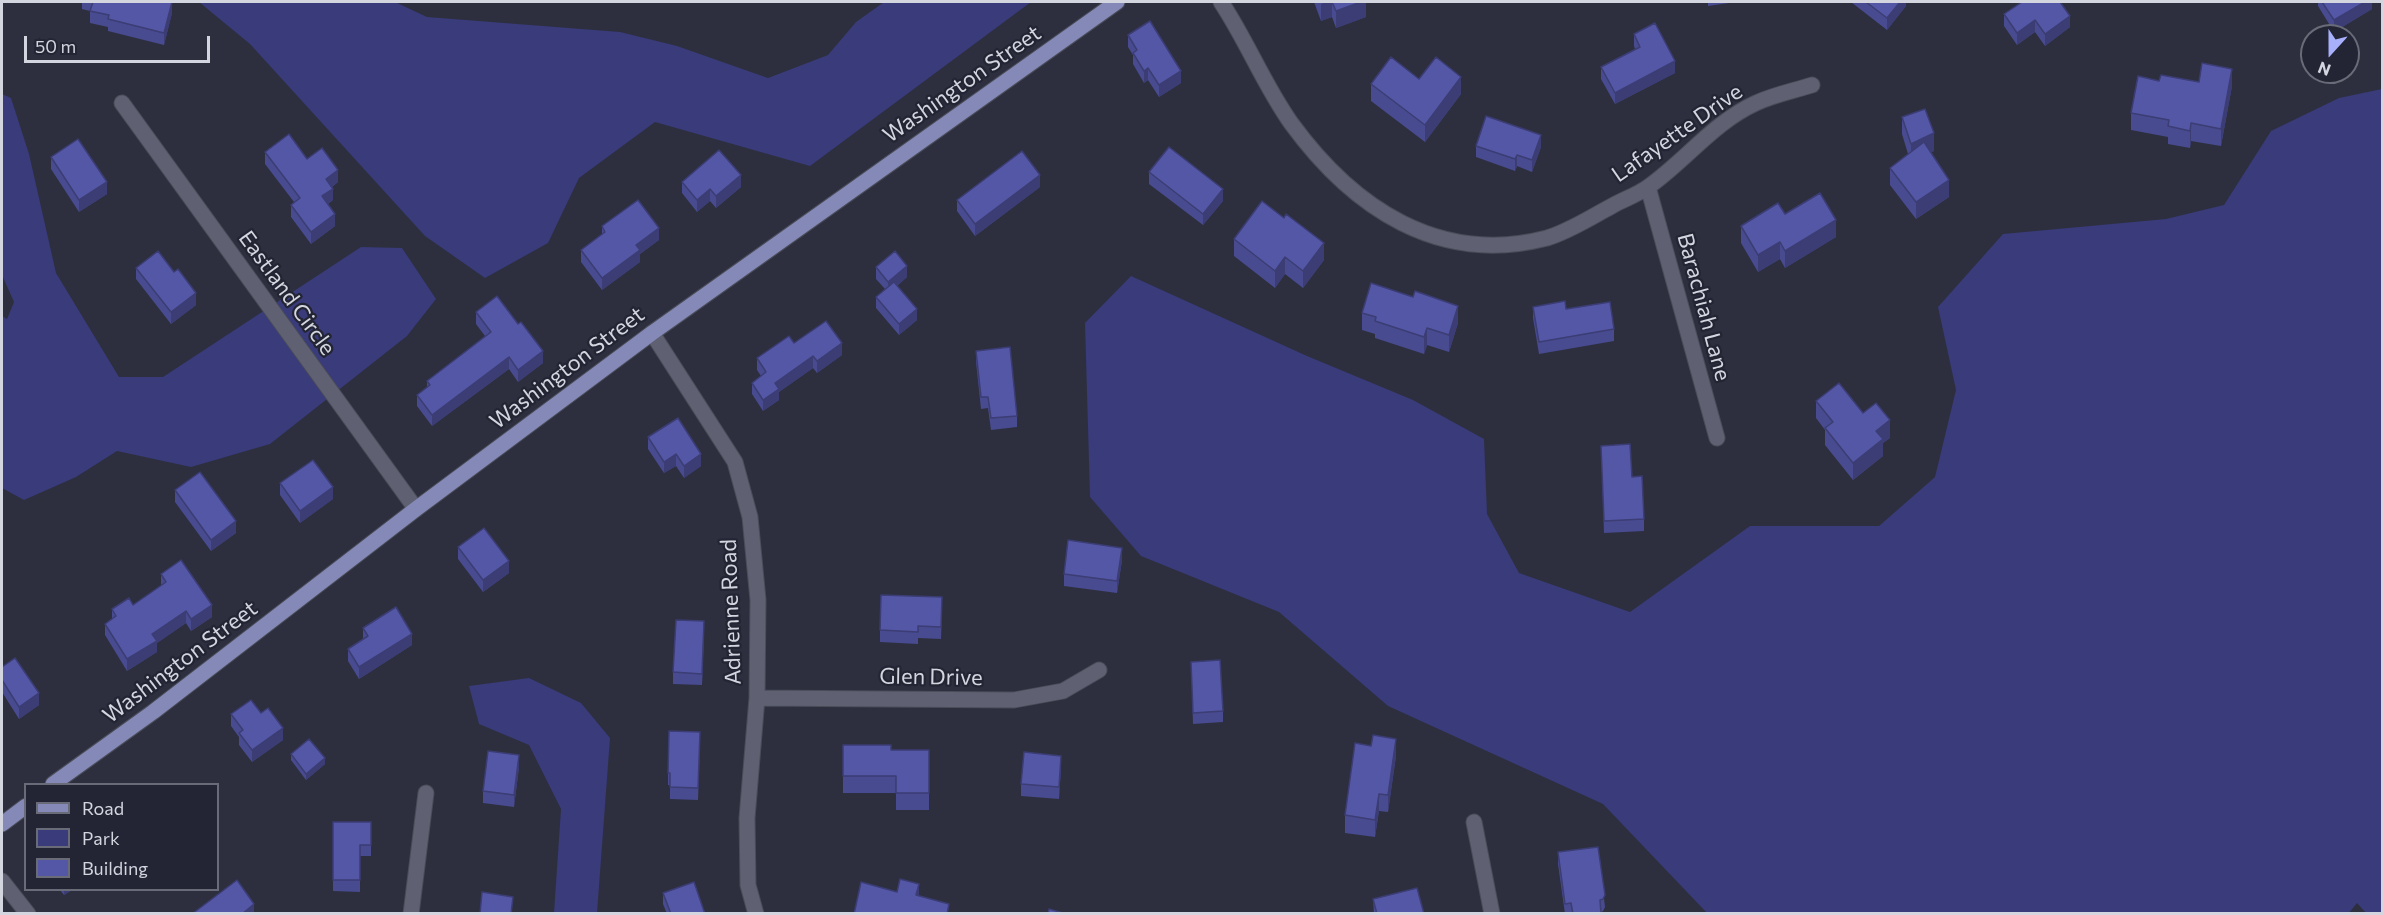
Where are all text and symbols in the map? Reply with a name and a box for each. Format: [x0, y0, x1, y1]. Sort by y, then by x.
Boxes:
street label: Washington Street [878, 20, 1046, 148]
scale bar [27, 24, 213, 62]
north arrow [2300, 24, 2360, 84]
text: 50 m [35, 35, 76, 57]
text: N [2315, 58, 2333, 80]
street label: Lafayette Drive [1607, 78, 1747, 188]
street label: Eastland Circle [233, 226, 341, 360]
street label: Barachiah Lane [1672, 230, 1736, 384]
street label: Washington Street [485, 301, 649, 435]
street label: Adrienne Road [715, 539, 747, 685]
street label: Washington Street [98, 595, 262, 729]
street label: Glen Drive [879, 663, 983, 691]
legend [24, 783, 219, 891]
text: Road [82, 797, 124, 819]
text: Park [82, 827, 120, 849]
text: Building [82, 857, 148, 879]

